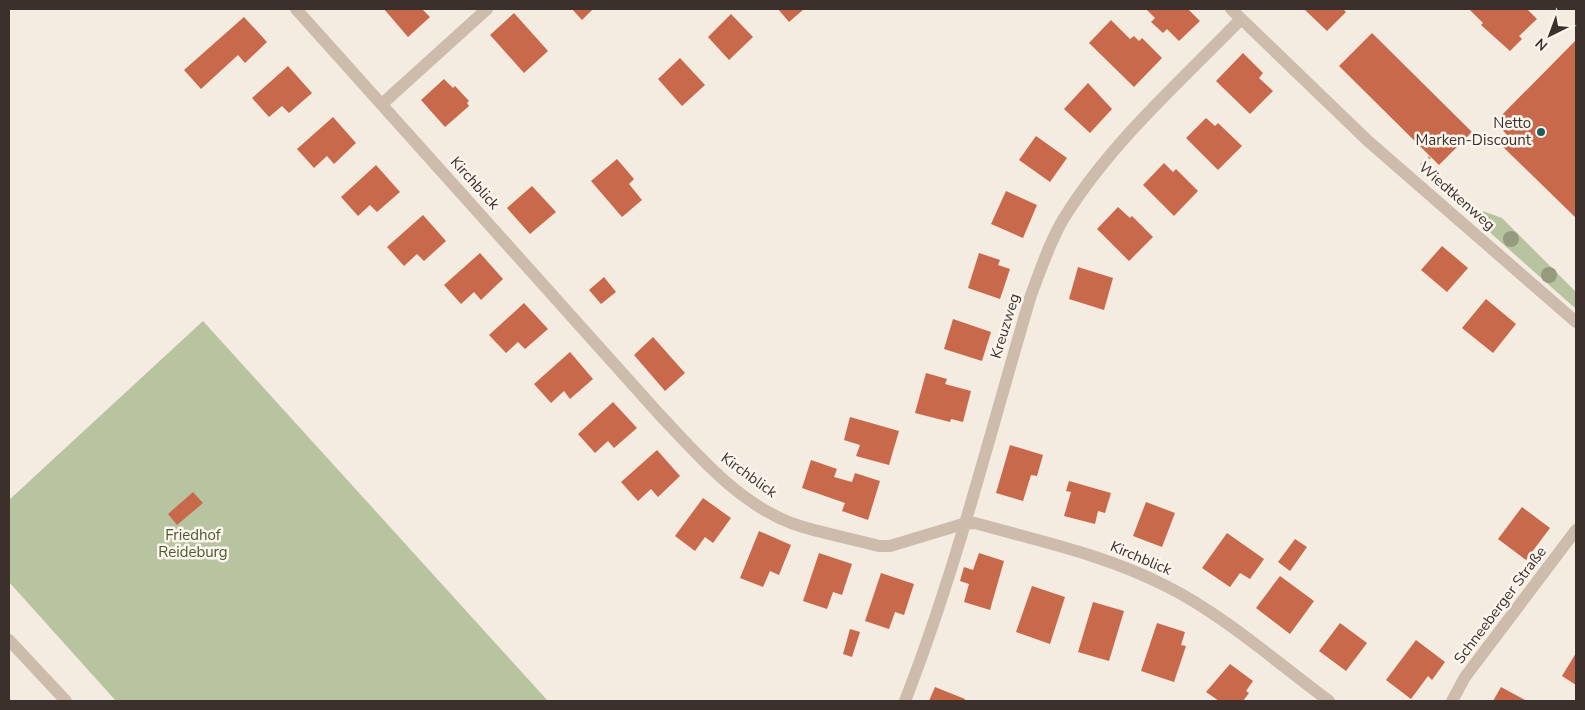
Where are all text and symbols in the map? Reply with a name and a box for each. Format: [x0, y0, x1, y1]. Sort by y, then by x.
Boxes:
north arrow [1525, 10, 1575, 60]
text: N [1531, 34, 1552, 55]
place label: Netto Marken-Discount [1416, 113, 1532, 150]
marker: Netto Marken-Discount [1535, 126, 1547, 138]
street label: Kirchblick [446, 152, 504, 214]
street label: Wiedtkenweg [1415, 157, 1499, 235]
street label: Kreuzweg [986, 291, 1024, 361]
street label: Kirchblick [717, 448, 781, 502]
park label: Friedhof Reideburg [158, 525, 228, 562]
street label: Kirchblick [1107, 536, 1175, 580]
street label: Schneeberger Straße [1449, 542, 1551, 668]

